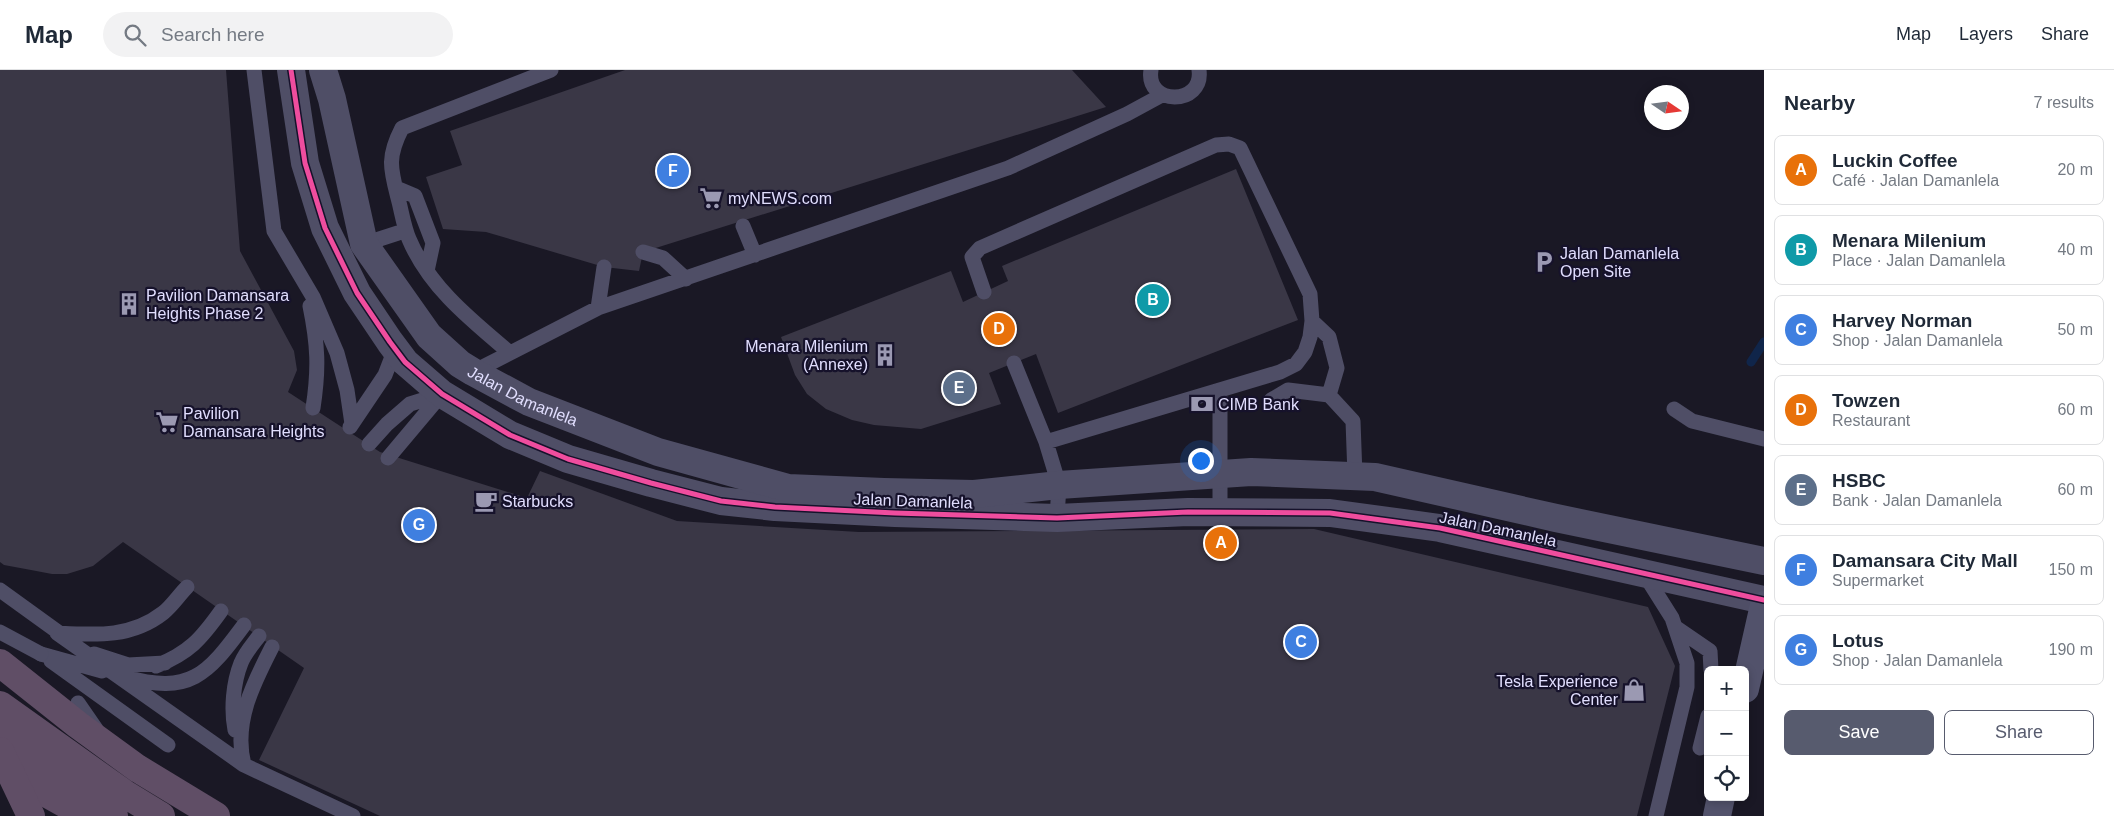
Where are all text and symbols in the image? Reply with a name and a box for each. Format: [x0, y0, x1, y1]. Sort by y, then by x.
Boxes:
search box [103, 12, 453, 57]
text: Map [25, 21, 73, 48]
icon: search [121, 21, 149, 49]
text: Search here [161, 24, 265, 45]
text: Map [1896, 24, 1931, 44]
text: Layers [1959, 24, 2013, 44]
text: Share [2041, 24, 2089, 44]
north arrow [1644, 85, 1689, 130]
text: Nearby [1784, 91, 1855, 114]
text: 7 results [2034, 94, 2094, 111]
text: Luckin Coffee [1832, 150, 1958, 171]
pin: F [657, 152, 689, 190]
text: A [1795, 161, 1807, 178]
text: 20 m [2057, 161, 2093, 178]
text: Café · Jalan Damanlela [1832, 172, 1999, 189]
supermarket icon: myNEWS.com [698, 185, 724, 211]
place label: myNEWS.com [728, 190, 832, 207]
text: Menara Milenium [1832, 230, 1986, 251]
text: B [1795, 241, 1807, 258]
text: 40 m [2057, 241, 2093, 258]
place label: Jalan Damanlela Open Site [1560, 245, 1679, 280]
parking icon: Jalan Damanlela Open Site [1531, 249, 1557, 275]
text: Place · Jalan Damanlela [1832, 252, 2005, 269]
pin: B [1137, 281, 1169, 319]
place label: Pavilion Damansara Heights Phase 2 [146, 287, 289, 322]
building icon: Pavilion Damansara Heights Phase 2 [116, 291, 142, 317]
pin: D [983, 310, 1015, 348]
text: Harvey Norman [1832, 310, 1972, 331]
text: C [1795, 321, 1807, 338]
text: 50 m [2057, 321, 2093, 338]
text: Shop · Jalan Damanlela [1832, 332, 2003, 349]
place label: Menara Milenium (Annexe) [745, 338, 868, 373]
building icon: Menara Milenium (Annexe) [872, 342, 898, 368]
street label: Jalan Damanlela [465, 363, 580, 429]
pin: E [943, 369, 975, 407]
text: Towzen [1832, 390, 1900, 411]
bank icon: CIMB Bank [1189, 391, 1215, 417]
place label: CIMB Bank [1218, 396, 1300, 413]
text: D [1795, 401, 1807, 418]
text: 60 m [2057, 401, 2093, 418]
place label: Pavilion Damansara Heights [183, 405, 324, 440]
supermarket icon: Pavilion Damansara Heights [154, 409, 180, 435]
text: Restaurant [1832, 412, 1910, 429]
your location [1188, 448, 1214, 474]
text: HSBC [1832, 470, 1886, 491]
text: E [1796, 481, 1806, 498]
text: 60 m [2057, 481, 2093, 498]
cafe icon: Starbucks [473, 488, 499, 514]
street label: Jalan Damanlela [853, 490, 973, 512]
text: Bank · Jalan Damanlela [1832, 492, 2002, 509]
place label: Starbucks [502, 493, 573, 510]
pin: G [403, 506, 435, 544]
street label: Jalan Damanlela [1438, 508, 1558, 550]
pin: A [1205, 524, 1237, 562]
text: Damansara City Mall [1832, 550, 2018, 571]
text: F [1796, 561, 1806, 578]
text: 150 m [2049, 561, 2093, 578]
text: Supermarket [1832, 572, 1924, 589]
pin: C [1285, 623, 1317, 661]
text: Lotus [1832, 630, 1884, 651]
text: G [1795, 641, 1807, 658]
text: 190 m [2049, 641, 2093, 658]
text: Shop · Jalan Damanlela [1832, 652, 2003, 669]
map controls [1704, 666, 1749, 801]
button: + [1704, 666, 1749, 711]
place label: Tesla Experience Center [1496, 673, 1619, 708]
shop icon: Tesla Experience Center [1621, 677, 1647, 703]
button: Save [1784, 710, 1934, 755]
button: Share [1944, 710, 2094, 755]
button: − [1704, 711, 1749, 756]
button: locate [1704, 756, 1749, 801]

